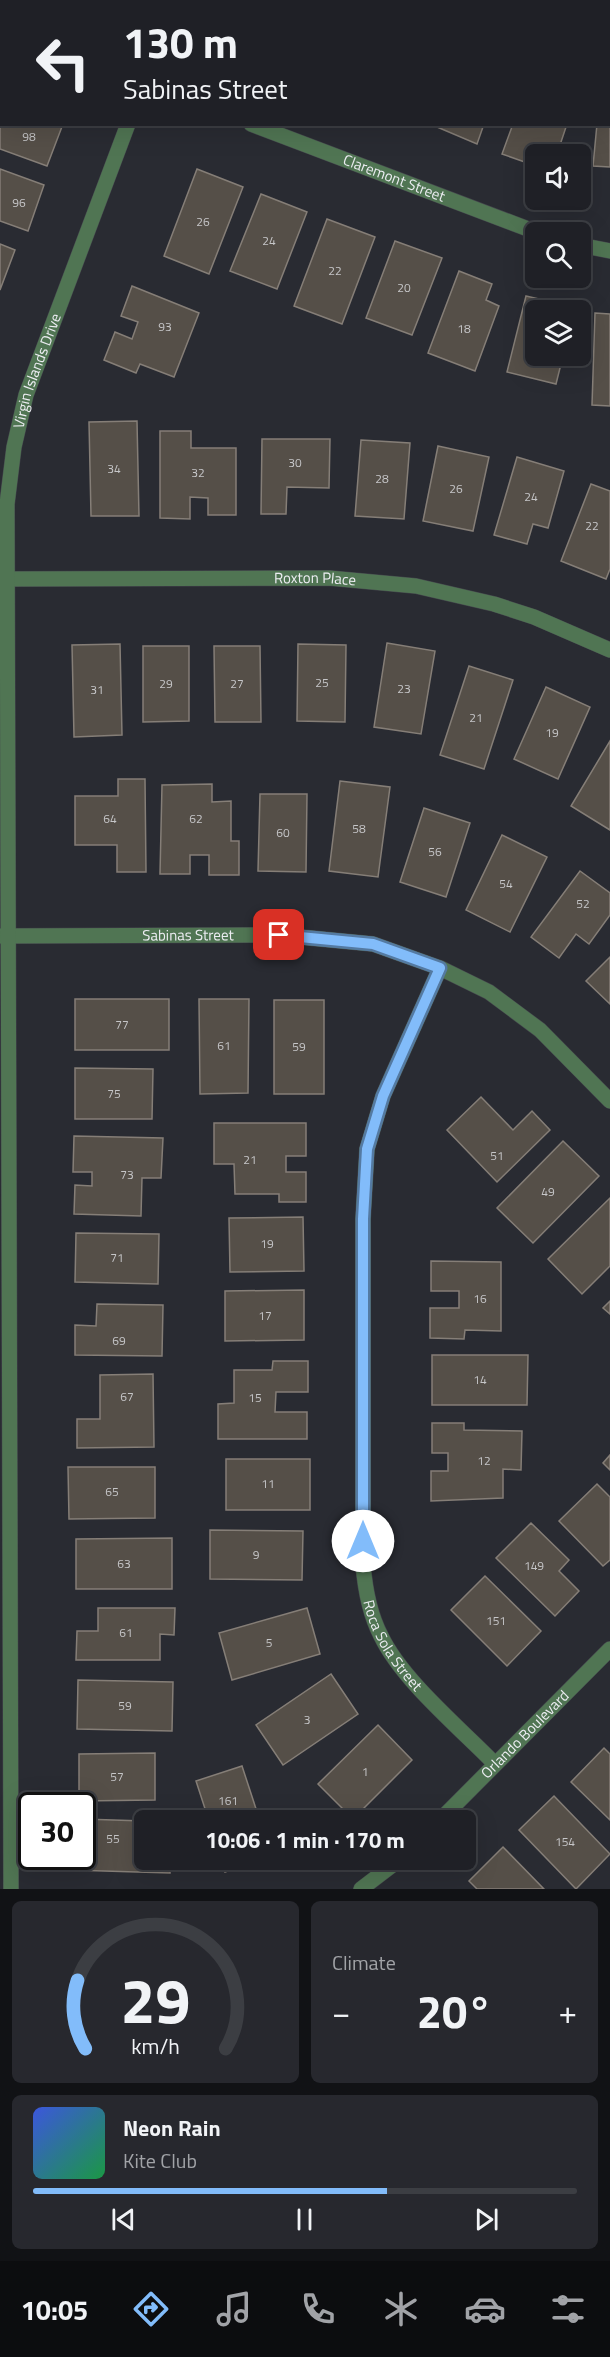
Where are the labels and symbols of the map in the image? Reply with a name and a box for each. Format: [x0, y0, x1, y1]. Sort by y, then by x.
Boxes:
house number: 98 [22, 127, 36, 146]
street label: Claremont Street [340, 148, 449, 208]
house number: 96 [12, 193, 26, 212]
house number: 26 [196, 212, 210, 231]
house number: 24 [262, 231, 276, 250]
house number: 22 [328, 261, 342, 280]
house number: 20 [397, 278, 411, 297]
street label: Virgin Islands Drive [7, 310, 67, 431]
house number: 93 [158, 317, 172, 336]
house number: 18 [457, 319, 471, 338]
house number: 30 [288, 453, 302, 472]
house number: 34 [107, 459, 121, 478]
house number: 32 [191, 463, 205, 482]
house number: 28 [375, 469, 389, 488]
house number: 26 [449, 479, 463, 498]
house number: 24 [524, 487, 538, 506]
house number: 22 [585, 516, 599, 535]
street label: Roxton Place [274, 566, 357, 591]
house number: 25 [315, 673, 329, 692]
house number: 29 [159, 674, 173, 693]
house number: 27 [230, 674, 244, 693]
house number: 23 [397, 679, 411, 698]
house number: 31 [90, 680, 104, 699]
house number: 21 [469, 708, 483, 727]
house number: 19 [545, 723, 559, 742]
house number: 64 [103, 809, 117, 828]
house number: 62 [189, 809, 203, 828]
house number: 58 [352, 819, 366, 838]
house number: 60 [276, 823, 290, 842]
house number: 56 [428, 842, 442, 861]
house number: 54 [499, 874, 513, 893]
house number: 52 [576, 894, 590, 913]
pin [253, 909, 304, 960]
street label: Sabinas Street [142, 923, 234, 946]
house number: 77 [115, 1015, 129, 1034]
house number: 61 [217, 1036, 231, 1055]
house number: 59 [292, 1037, 306, 1056]
house number: 75 [107, 1084, 121, 1103]
house number: 51 [490, 1146, 504, 1165]
house number: 21 [243, 1150, 257, 1169]
house number: 73 [120, 1165, 134, 1184]
house number: 49 [541, 1182, 555, 1201]
house number: 19 [260, 1234, 274, 1253]
house number: 71 [110, 1248, 124, 1267]
house number: 16 [473, 1289, 487, 1308]
house number: 17 [258, 1306, 272, 1325]
house number: 69 [112, 1331, 126, 1350]
house number: 14 [473, 1370, 487, 1389]
house number: 67 [120, 1387, 134, 1406]
house number: 15 [248, 1388, 262, 1407]
house number: 12 [477, 1451, 491, 1470]
house number: 11 [261, 1474, 275, 1493]
house number: 65 [105, 1482, 119, 1501]
position arrow [331, 1509, 395, 1573]
house number: 9 [253, 1545, 260, 1564]
house number: 63 [117, 1554, 131, 1573]
house number: 149 [524, 1556, 544, 1575]
street label: Roca Sola Street [357, 1597, 429, 1697]
house number: 151 [486, 1611, 506, 1630]
house number: 61 [119, 1623, 133, 1642]
house number: 5 [266, 1633, 273, 1652]
street label: Orlando Boulevard [475, 1685, 574, 1784]
house number: 59 [118, 1696, 132, 1715]
house number: 3 [304, 1710, 310, 1729]
house number: 1 [362, 1762, 368, 1781]
house number: 57 [110, 1767, 124, 1786]
house number: 161 [218, 1791, 238, 1810]
speed limit sign: 30 [18, 1792, 96, 1870]
house number: 55 [106, 1829, 120, 1848]
house number: 154 [555, 1832, 575, 1851]

